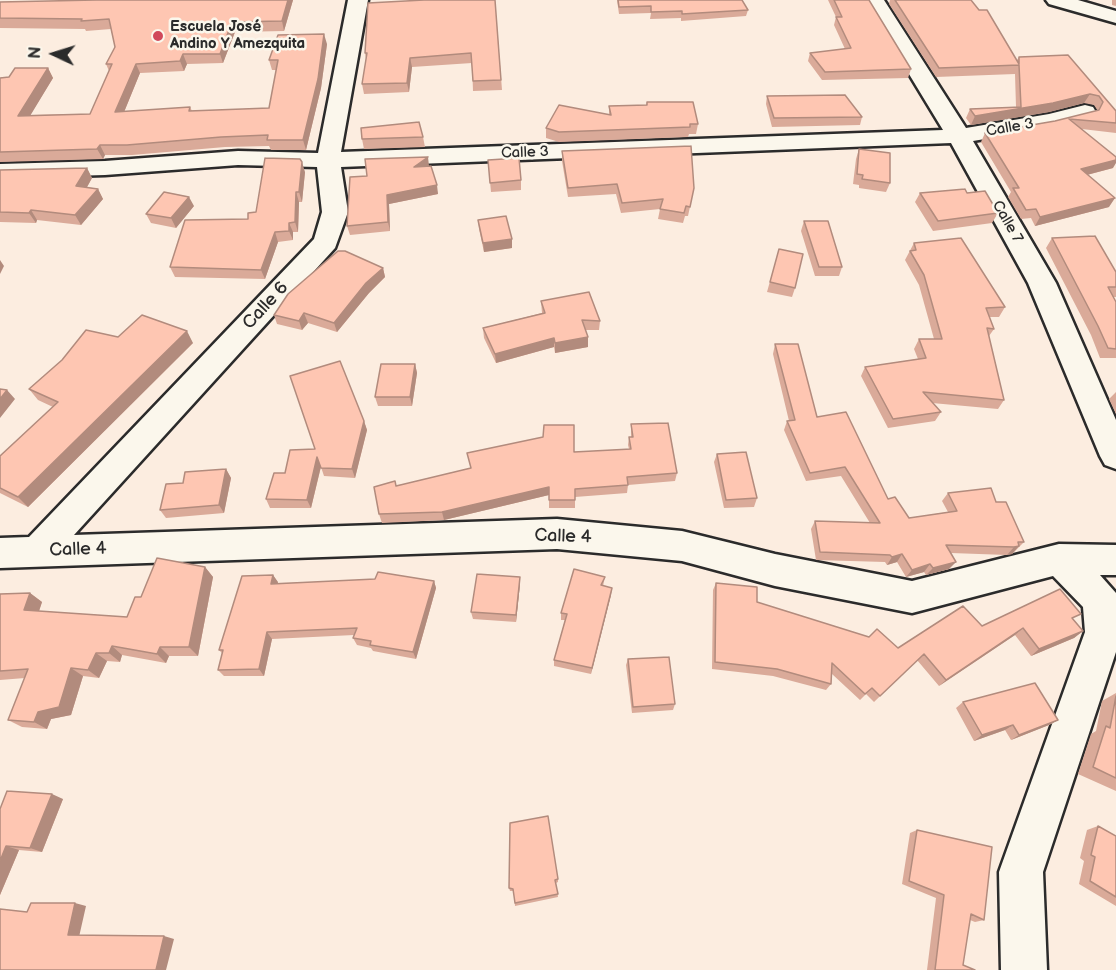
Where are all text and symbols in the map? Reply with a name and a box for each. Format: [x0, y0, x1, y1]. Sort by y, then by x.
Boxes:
place label: Escuela José Andino Y Amezquita [170, 18, 305, 53]
north arrow [24, 24, 84, 84]
marker: Escuela José Andino Y Amezquita [151, 29, 165, 43]
text: N [26, 46, 45, 59]
street label: Calle 3 [985, 115, 1035, 141]
street label: Calle 3 [501, 143, 549, 163]
street label: Calle 7 [988, 198, 1026, 246]
street label: Calle 6 [239, 278, 293, 334]
street label: Calle 4 [534, 525, 592, 549]
street label: Calle 4 [49, 538, 107, 562]

